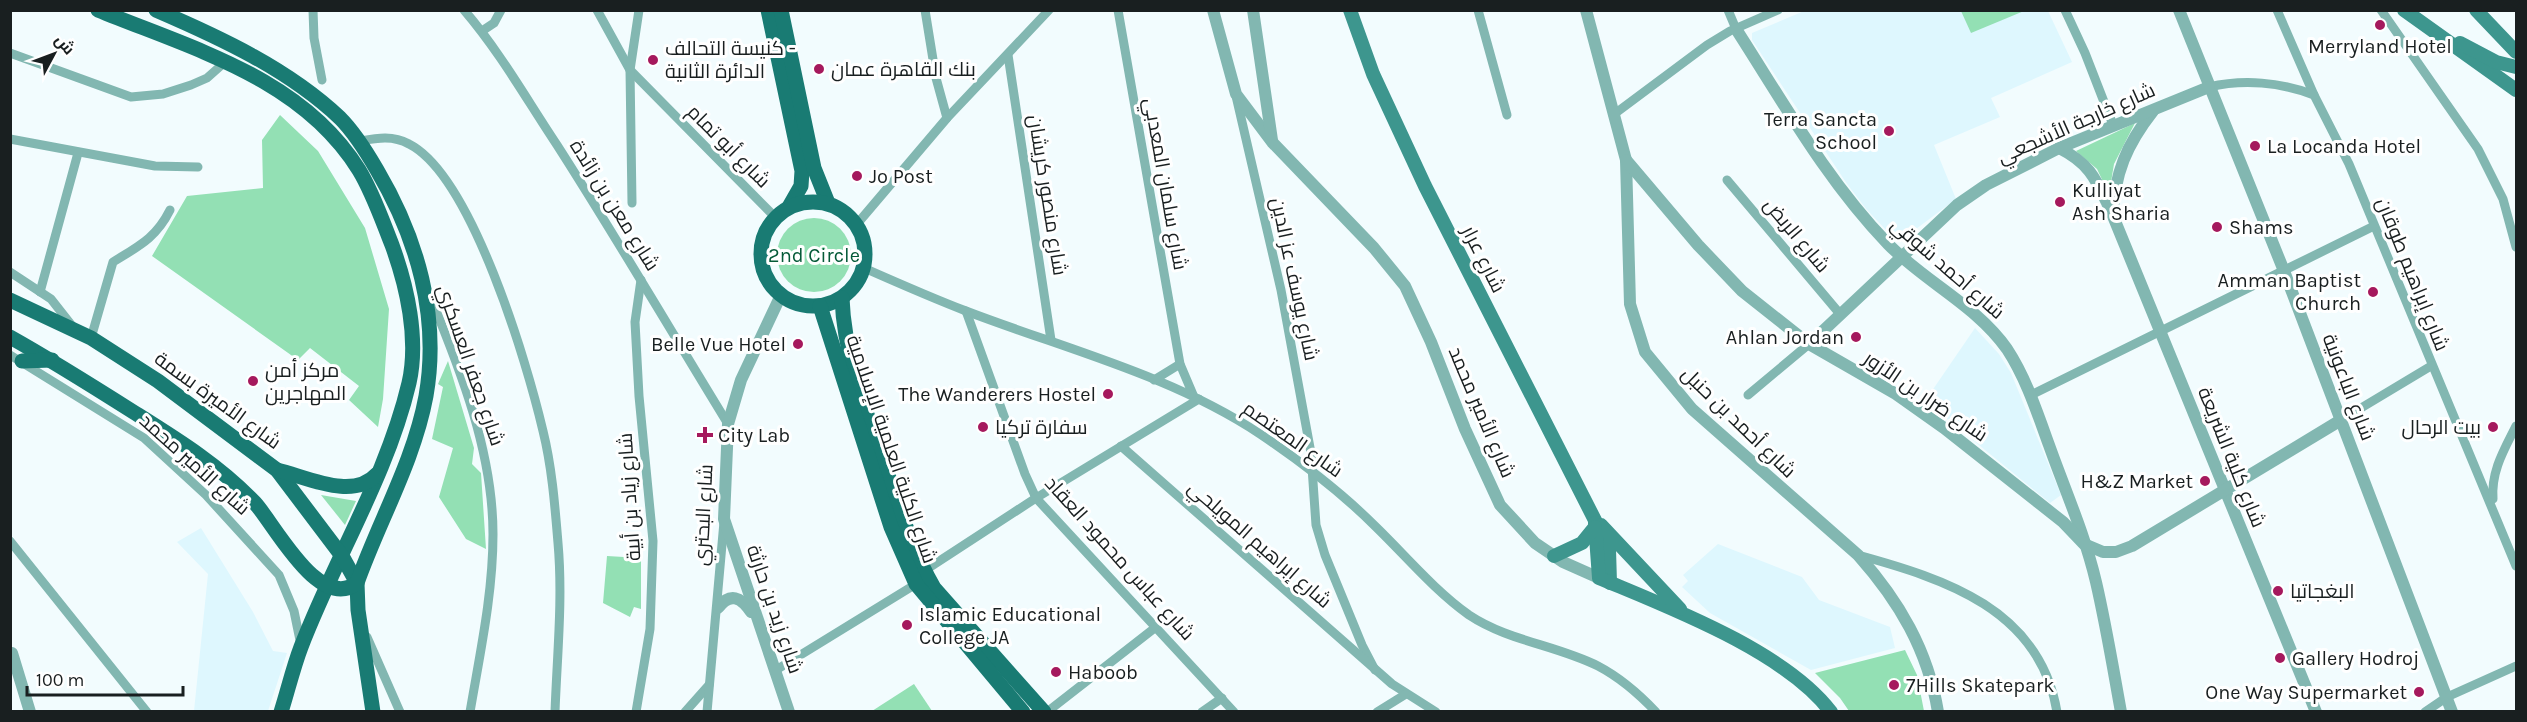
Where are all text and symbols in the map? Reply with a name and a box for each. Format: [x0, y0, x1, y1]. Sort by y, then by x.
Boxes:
marker: Merryland Hotel [2373, 18, 2387, 32]
north arrow [24, 24, 84, 84]
text: ش [51, 31, 79, 58]
place label: Merryland Hotel [2308, 35, 2452, 58]
place label: كنيسة التحالف - الدائرة الثانية [665, 37, 796, 83]
marker: كنيسة التحالف - الدائرة الثانية [646, 53, 660, 67]
place label: بنك القاهرة عمان [831, 58, 976, 82]
marker: بنك القاهرة عمان [812, 62, 826, 76]
street label: شارع خارجة الأشجعي [1994, 78, 2160, 172]
street label: شارع سلمان المعدبي [1135, 96, 1192, 273]
street label: شارع أبو تمام [681, 99, 776, 194]
place label: Terra Sancta School [1764, 108, 1877, 154]
street label: شارع منصور كريشان [1021, 113, 1072, 278]
marker: Terra Sancta School [1882, 124, 1896, 138]
street label: شارع معن بن زائدة [563, 135, 664, 276]
place label: La Locanda Hotel [2267, 135, 2421, 158]
marker: La Locanda Hotel [2248, 139, 2262, 153]
place label: Jo Post [869, 165, 933, 188]
marker: Jo Post [850, 169, 864, 183]
place label: Kulliyat Ash Sharia [2072, 179, 2170, 225]
street label: شارع الربض [1757, 193, 1834, 279]
street label: شارع إبراهيم طوقان [2369, 194, 2454, 355]
street label: شارع يوسف عز الدين [1264, 195, 1323, 363]
marker: Kulliyat Ash Sharia [2053, 195, 2067, 209]
street label: شارع أحمد شوقي [1884, 212, 2010, 327]
place label: Shams [2229, 216, 2293, 239]
marker: Shams [2210, 220, 2224, 234]
street label: شارع عرار [1455, 221, 1510, 297]
park label: 2nd Circle [768, 244, 860, 267]
place label: Amman Baptist Church [2218, 269, 2361, 315]
street label: شارع جعفر العسكري [428, 282, 509, 450]
marker: Amman Baptist Church [2366, 285, 2380, 299]
place label: Ahlan Jordan [1726, 326, 1844, 349]
marker: Ahlan Jordan [1849, 330, 1863, 344]
street label: شارع الباعونية [2316, 331, 2379, 444]
street label: شارع الكلية العلمية الإسلامية [840, 332, 941, 567]
place label: Belle Vue Hotel [651, 333, 786, 356]
marker: Belle Vue Hotel [791, 337, 805, 351]
street label: شارع الأمير محمد [1442, 343, 1520, 482]
street label: شارع ضرار بن الأزور [1858, 346, 1992, 448]
street label: شارع الأميرة بسمة [149, 347, 285, 456]
place label: مركز أمن المهاجرين [265, 358, 347, 406]
street label: شارع أحمد بن حنبل [1675, 361, 1801, 484]
marker: مركز أمن المهاجرين [246, 374, 260, 388]
place label: The Wanderers Hostel [898, 383, 1096, 406]
street label: شارع كلية الشريعة [2191, 384, 2270, 531]
marker: The Wanderers Hostel [1101, 387, 1115, 401]
street label: شارع المعتصم [1237, 397, 1347, 484]
street label: شارع الأمير محمد [133, 409, 255, 521]
place label: سفارة تركيا [995, 416, 1088, 439]
place label: بيت الرحال [2401, 416, 2481, 440]
marker: سفارة تركيا [976, 420, 990, 434]
marker: بيت الرحال [2486, 420, 2500, 434]
place label: City Lab [718, 424, 790, 447]
marker: City Lab [696, 426, 714, 444]
street label: شارع زياد بن أبية [613, 432, 647, 562]
street label: شارع البحتري [689, 463, 722, 567]
place label: H&Z Market [2081, 470, 2193, 493]
street label: شارع عباس محمود العقاد [1039, 472, 1199, 646]
marker: H&Z Market [2198, 474, 2212, 488]
street label: شارع إبراهيم المويلحي [1181, 476, 1336, 616]
street label: شارع زيد بن حارثة [740, 542, 807, 677]
place label: البغجاتيا [2290, 580, 2355, 603]
marker: البغجاتيا [2271, 584, 2285, 598]
place label: Islamic Educational College JA [919, 603, 1101, 649]
marker: Islamic Educational College JA [900, 618, 914, 632]
place label: Gallery Hodroj [2292, 647, 2419, 670]
marker: Gallery Hodroj [2273, 651, 2287, 665]
scale bar [27, 659, 183, 697]
place label: Haboob [1068, 661, 1138, 684]
marker: Haboob [1049, 665, 1063, 679]
text: 100 m [36, 669, 84, 691]
place label: 7Hills Skatepark [1906, 674, 2055, 697]
marker: 7Hills Skatepark [1887, 678, 1901, 692]
place label: One Way Supermarket [2205, 681, 2407, 704]
marker: One Way Supermarket [2412, 685, 2426, 699]

